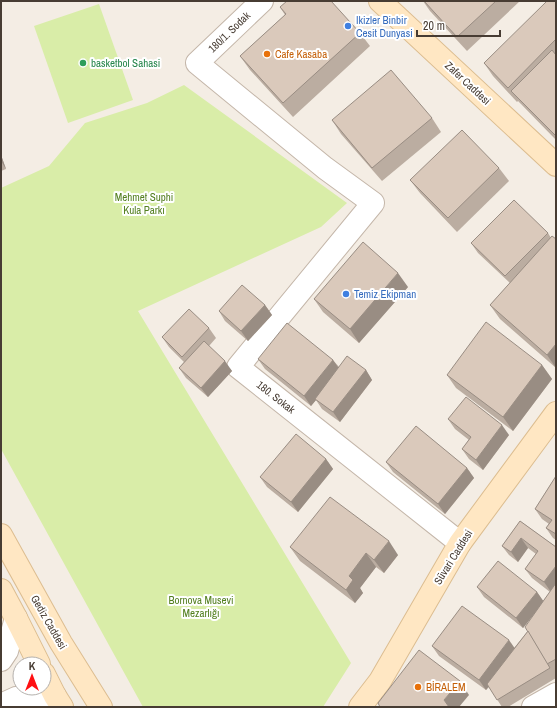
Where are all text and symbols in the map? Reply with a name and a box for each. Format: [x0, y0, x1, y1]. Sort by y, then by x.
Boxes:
street label: 180/1. Sodak [205, 8, 253, 56]
scale bar [417, 12, 500, 38]
place label: Ikizler Binbir Cesit Dunyasi [356, 13, 413, 40]
text: 20 m [423, 18, 445, 34]
marker: Ikizler Binbir Cesit Dunyasi [343, 21, 353, 31]
place label: Cafe Kasaba [275, 47, 327, 61]
marker: Cafe Kasaba [262, 49, 272, 59]
place label: basketbol Sahasi [91, 56, 160, 70]
marker: basketbol Sahasi [78, 58, 88, 68]
street label: Zafer Caddesi [442, 58, 494, 108]
park label: Mehmet Suphi Kula Parkı [115, 190, 173, 217]
place label: Temiz Ekipman [354, 287, 416, 301]
marker: Temiz Ekipman [341, 289, 351, 299]
street label: 180. Sokak [254, 378, 298, 417]
street label: Süvari Caddesi [431, 527, 475, 587]
street label: Gediz Caddesi [28, 592, 70, 652]
park label: Bornova Musevi Mezarlığı [168, 593, 234, 620]
north arrow [12, 656, 52, 696]
text: K [29, 659, 36, 673]
place label: BİRALEM [426, 680, 466, 694]
marker: BİRALEM [413, 682, 423, 692]

